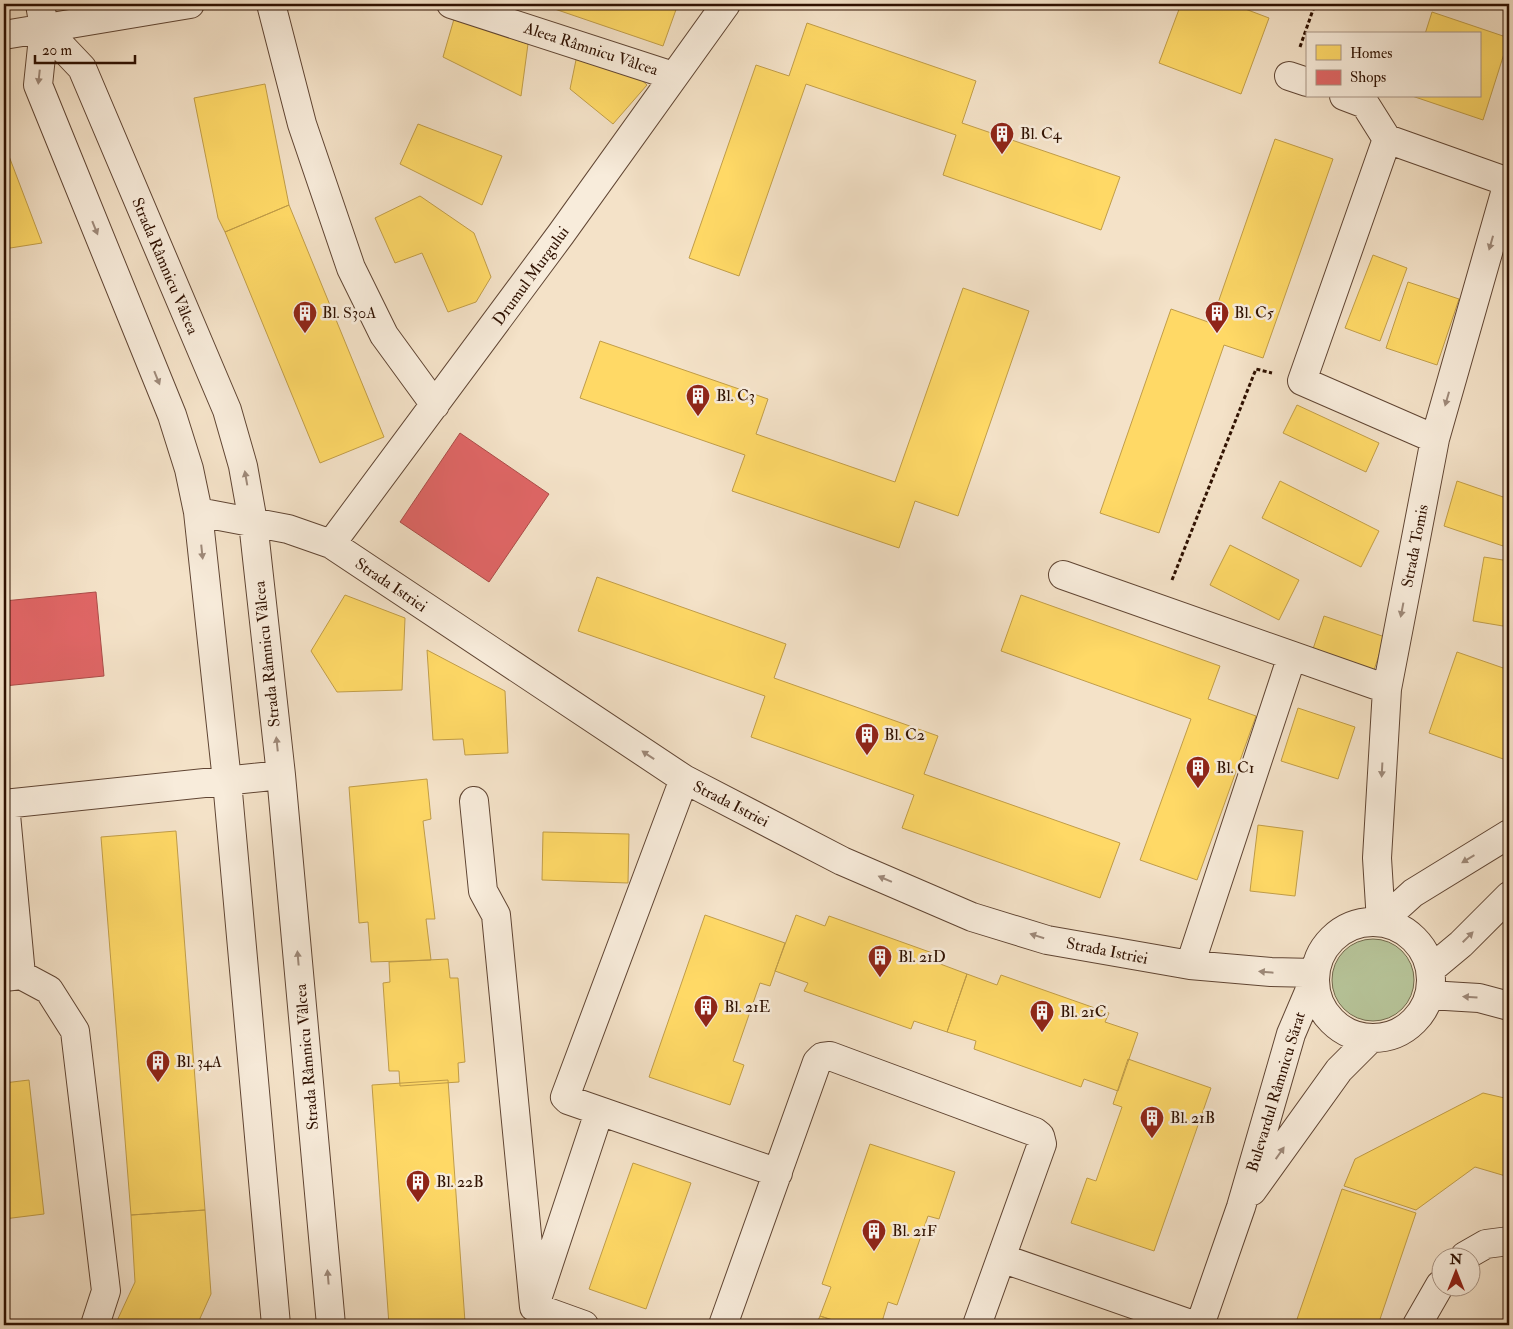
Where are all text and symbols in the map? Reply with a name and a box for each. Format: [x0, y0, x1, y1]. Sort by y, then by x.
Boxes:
street label: Aleea Râmnicu Vâlcea [521, 18, 661, 80]
scale bar [35, 32, 135, 64]
legend [1306, 32, 1480, 98]
text: 20 m [42, 41, 72, 60]
text: Homes [1350, 44, 1392, 63]
text: Shops [1350, 68, 1386, 88]
one-way arrow [34, 69, 42, 85]
building icon: Bl. C4 [989, 121, 1015, 155]
place label: Bl. C4 [1020, 124, 1063, 144]
street label: Strada Râmnicu Vâlcea [127, 195, 203, 338]
one-way arrow [91, 221, 99, 236]
street label: Drumul Murgului [488, 223, 574, 329]
one-way arrow [1487, 236, 1495, 251]
building icon: Bl. S30A [292, 300, 318, 334]
building icon: Bl. C5 [1204, 300, 1230, 334]
place label: Bl. S30A [322, 303, 376, 323]
place label: Bl. C5 [1234, 303, 1274, 323]
one-way arrow [153, 371, 161, 386]
building icon: Bl. C3 [685, 383, 711, 417]
place label: Bl. C3 [716, 386, 755, 406]
one-way arrow [1442, 392, 1450, 407]
one-way arrow [241, 470, 249, 486]
street label: Strada Tomis [1397, 503, 1433, 589]
one-way arrow [198, 544, 206, 560]
street label: Strada Istriei [351, 554, 431, 616]
street label: Strada Râmnicu Vâlcea [249, 580, 285, 728]
one-way arrow [1398, 602, 1406, 617]
building icon: Bl. C2 [854, 722, 880, 756]
place label: Bl. C2 [884, 725, 925, 745]
one-way arrow [273, 736, 281, 752]
one-way arrow [641, 751, 655, 760]
building icon: Bl. C1 [1185, 755, 1211, 789]
place label: Bl. C1 [1216, 758, 1254, 778]
one-way arrow [1377, 763, 1385, 779]
street label: Strada Istriei [690, 776, 772, 832]
one-way arrow [1461, 855, 1474, 864]
one-way arrow [878, 875, 892, 883]
one-way arrow [1461, 931, 1473, 943]
one-way arrow [1029, 932, 1044, 940]
street label: Strada Istriei [1065, 933, 1149, 969]
building icon: Bl. 21D [867, 944, 893, 978]
place label: Bl. 21D [898, 947, 946, 967]
one-way arrow [294, 950, 302, 966]
one-way arrow [1258, 968, 1274, 976]
street label: Strada Râmnicu Vâlcea [291, 983, 323, 1131]
one-way arrow [1462, 993, 1478, 1001]
building icon: Bl. 21E [693, 994, 719, 1028]
place label: Bl. 21E [724, 997, 770, 1017]
building icon: Bl. 21C [1029, 999, 1055, 1033]
place label: Bl. 21C [1060, 1002, 1107, 1022]
street label: Bulevardul Râmnicu Sărat [1242, 1009, 1310, 1175]
building icon: Bl. 34A [145, 1049, 171, 1083]
place label: Bl. 34A [176, 1052, 222, 1072]
building icon: Bl. 21B [1139, 1105, 1165, 1139]
place label: Bl. 21B [1170, 1108, 1215, 1128]
one-way arrow [1275, 1146, 1285, 1160]
building icon: Bl. 22B [405, 1169, 431, 1203]
place label: Bl. 22B [436, 1172, 484, 1192]
building icon: Bl. 21F [861, 1218, 887, 1252]
place label: Bl. 21F [892, 1221, 937, 1241]
north arrow [1430, 1246, 1480, 1296]
text: N [1449, 1251, 1463, 1268]
one-way arrow [323, 1268, 331, 1284]

